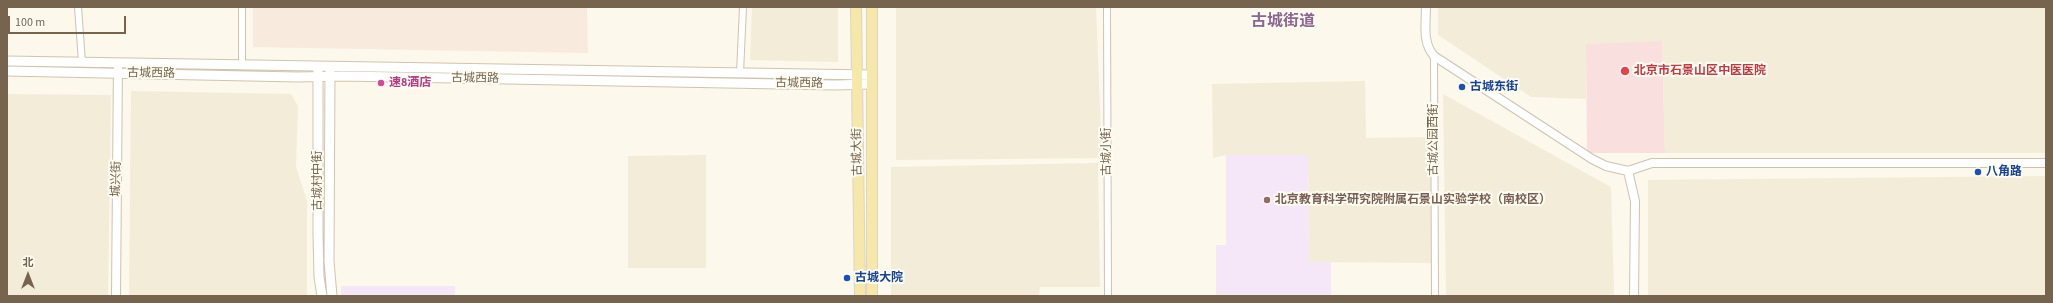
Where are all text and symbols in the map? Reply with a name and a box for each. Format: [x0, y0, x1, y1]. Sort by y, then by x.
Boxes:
scale bar [10, 8, 128, 34]
district label: 古城街道 [1251, 12, 1315, 32]
text: 100 m [15, 14, 45, 31]
place label: 北京市石景山区中医医院 [1634, 64, 1766, 78]
marker: 北京市石景山区中医医院 [1619, 65, 1631, 77]
street label: 古城西路 [127, 66, 175, 82]
street label: 古城西路 [451, 71, 499, 87]
place label: 速8酒店 [389, 76, 431, 90]
street label: 古城西路 [775, 76, 823, 92]
marker: 速8酒店 [376, 78, 386, 88]
place label: 古城东街 [1470, 80, 1518, 94]
marker: 古城东街 [1457, 82, 1467, 92]
street label: 古城公园西街 [1427, 104, 1441, 176]
street label: 古城大街 [850, 128, 866, 176]
street label: 古城小街 [1100, 128, 1114, 176]
street label: 古城村中街 [311, 151, 325, 211]
street label: 城兴街 [109, 161, 125, 197]
place label: 八角路 [1986, 165, 2022, 179]
marker: 八角路 [1973, 167, 1983, 177]
place label: 北京教育科学研究院附属石景山实验学校（南校区） [1275, 193, 1551, 207]
marker: 北京教育科学研究院附属石景山实验学校（南校区） [1262, 195, 1272, 205]
north arrow [8, 255, 48, 295]
text: 北 [23, 255, 34, 270]
place label: 古城大院 [855, 271, 903, 285]
marker: 古城大院 [842, 273, 852, 283]

